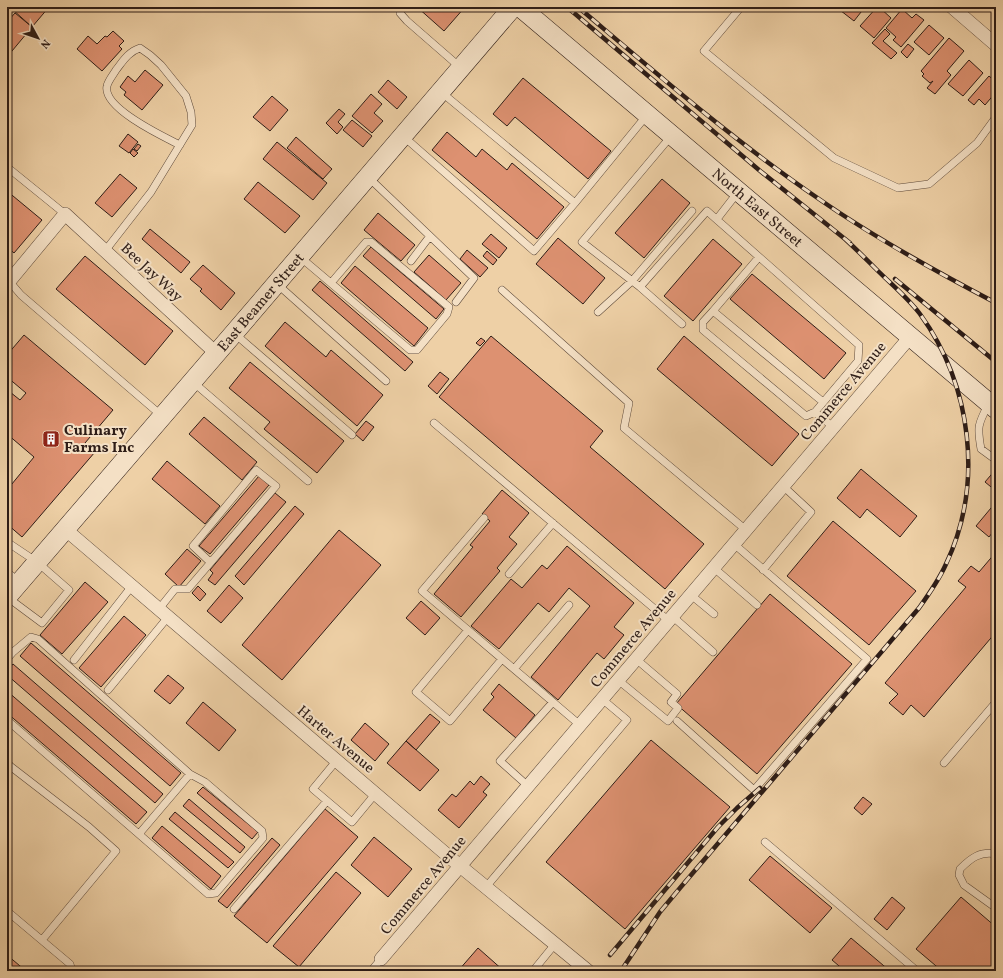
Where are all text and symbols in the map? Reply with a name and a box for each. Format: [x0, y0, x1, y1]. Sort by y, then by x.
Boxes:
north arrow [18, 18, 58, 58]
text: N [36, 36, 53, 51]
street label: North East Street [707, 164, 807, 253]
street label: Bee Jay Way [115, 239, 187, 307]
street label: East Beamer Street [213, 249, 310, 357]
street label: Commerce Avenue [796, 338, 892, 446]
place label: Culinary Farms Inc [64, 421, 134, 459]
building icon: Culinary Farms Inc [41, 429, 61, 449]
street label: Commerce Avenue [586, 585, 682, 693]
street label: Harter Avenue [292, 701, 378, 779]
street label: Commerce Avenue [376, 832, 472, 940]

